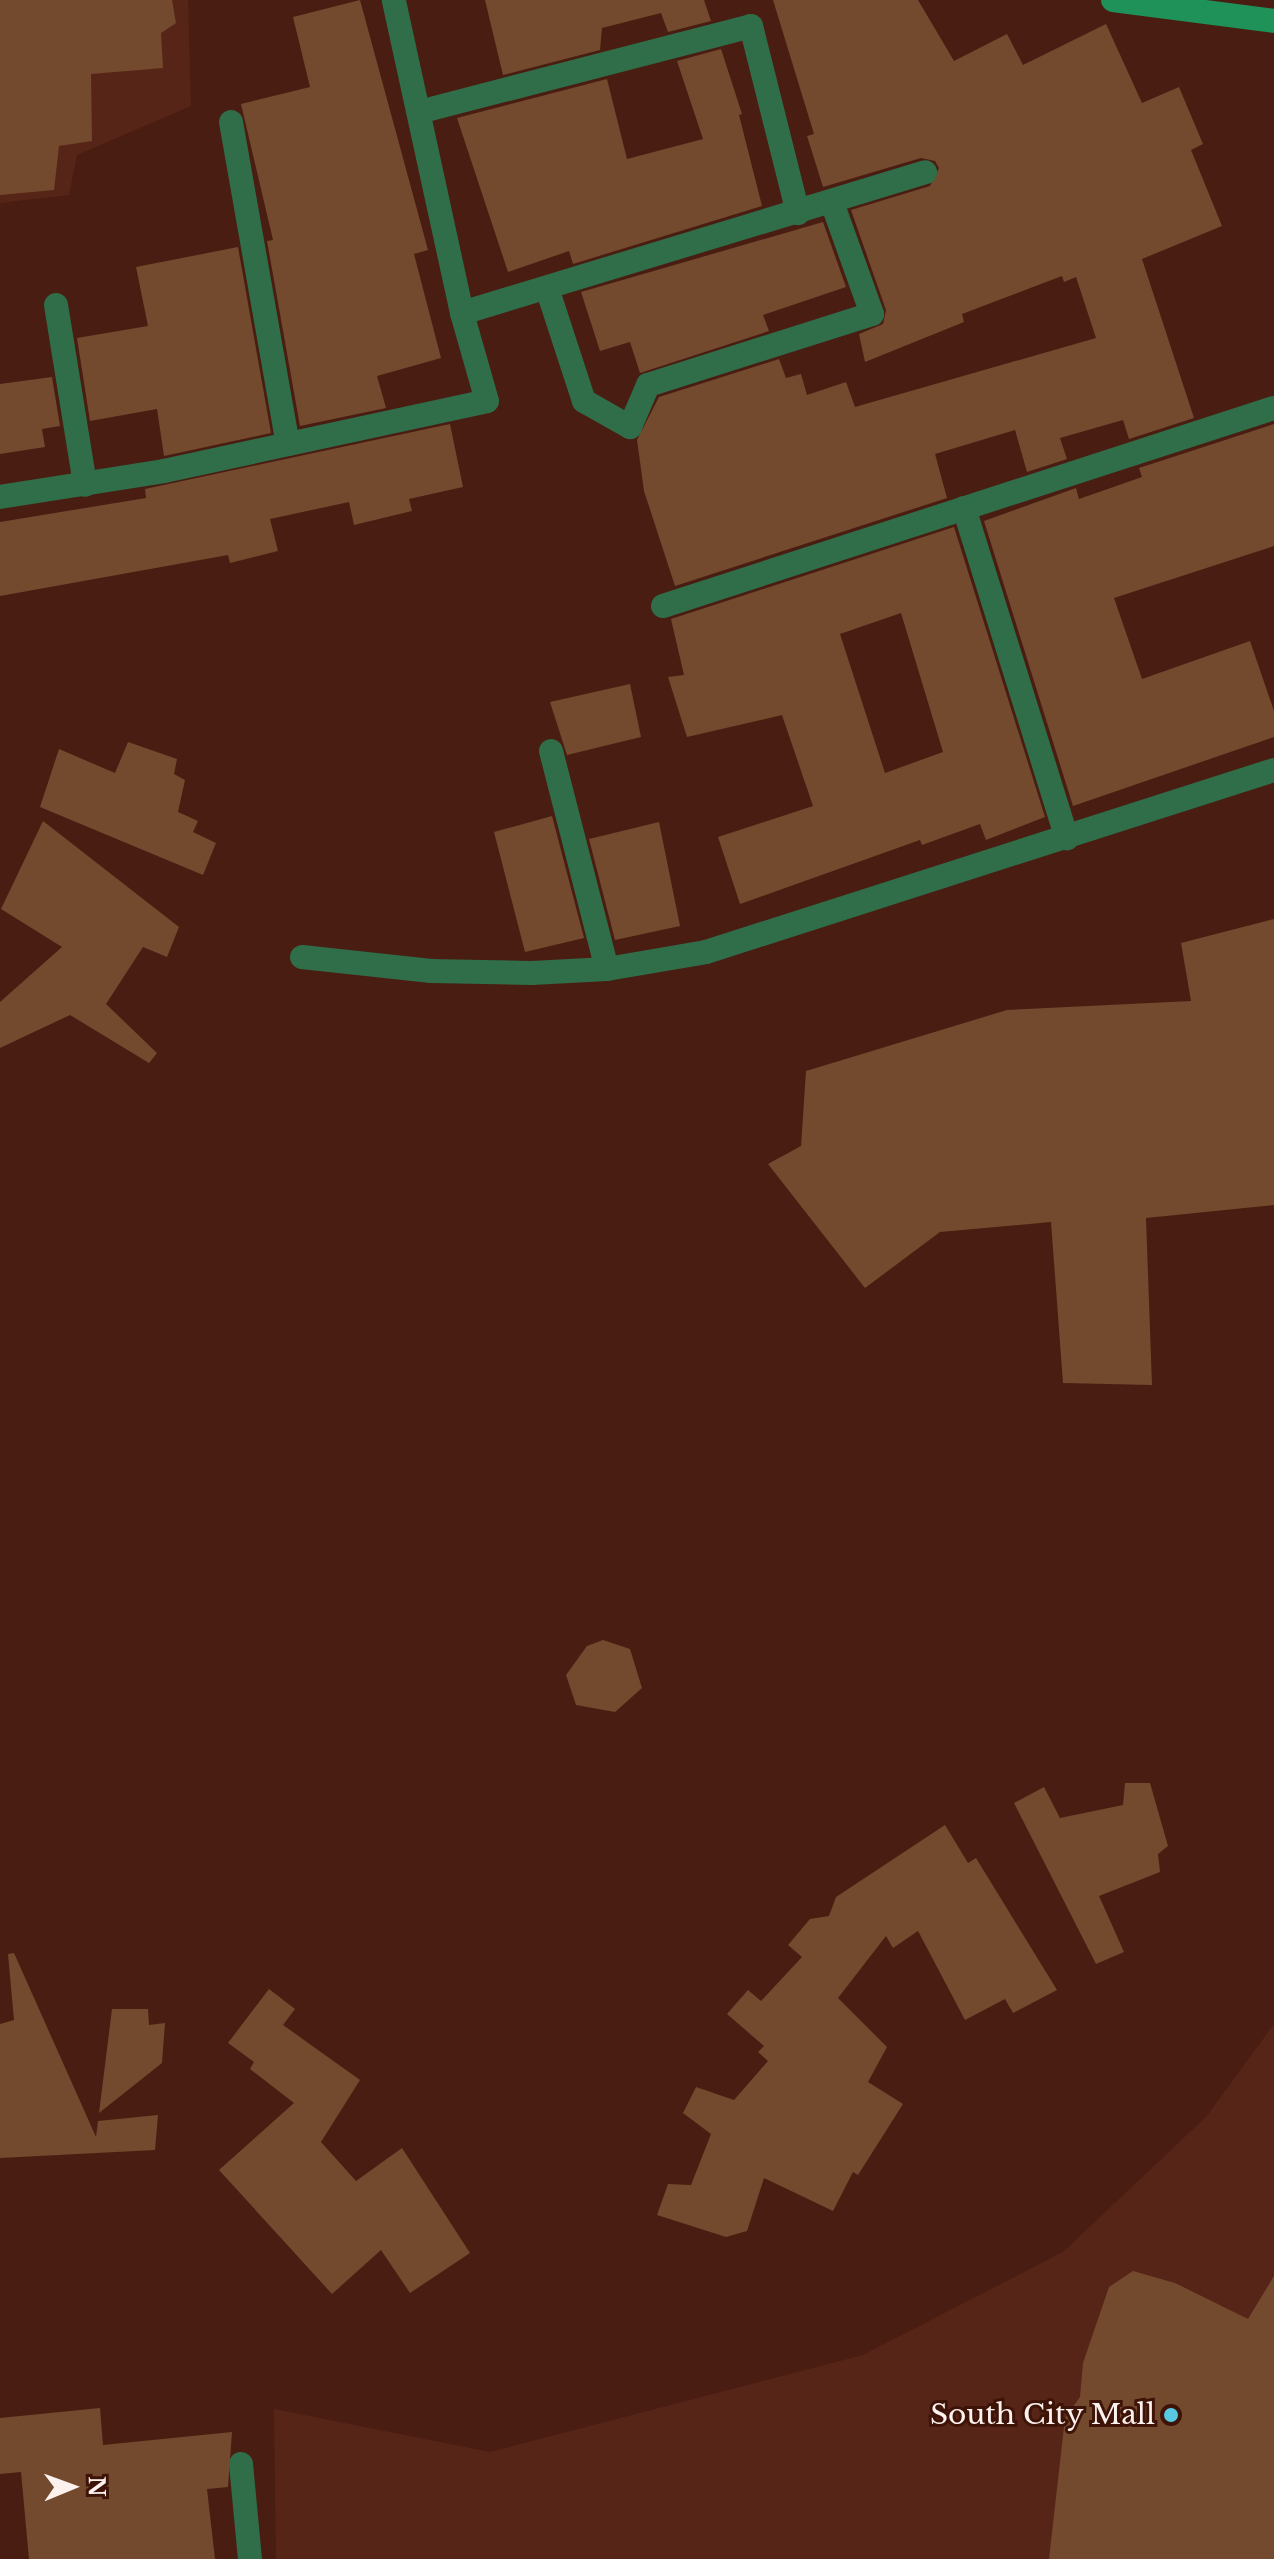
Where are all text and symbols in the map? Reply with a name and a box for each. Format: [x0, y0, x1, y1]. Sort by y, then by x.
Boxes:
place label: South City Mall [929, 2398, 1155, 2432]
marker: South City Mall [1162, 2406, 1180, 2424]
north arrow [32, 2447, 112, 2527]
text: N [83, 2476, 110, 2497]

